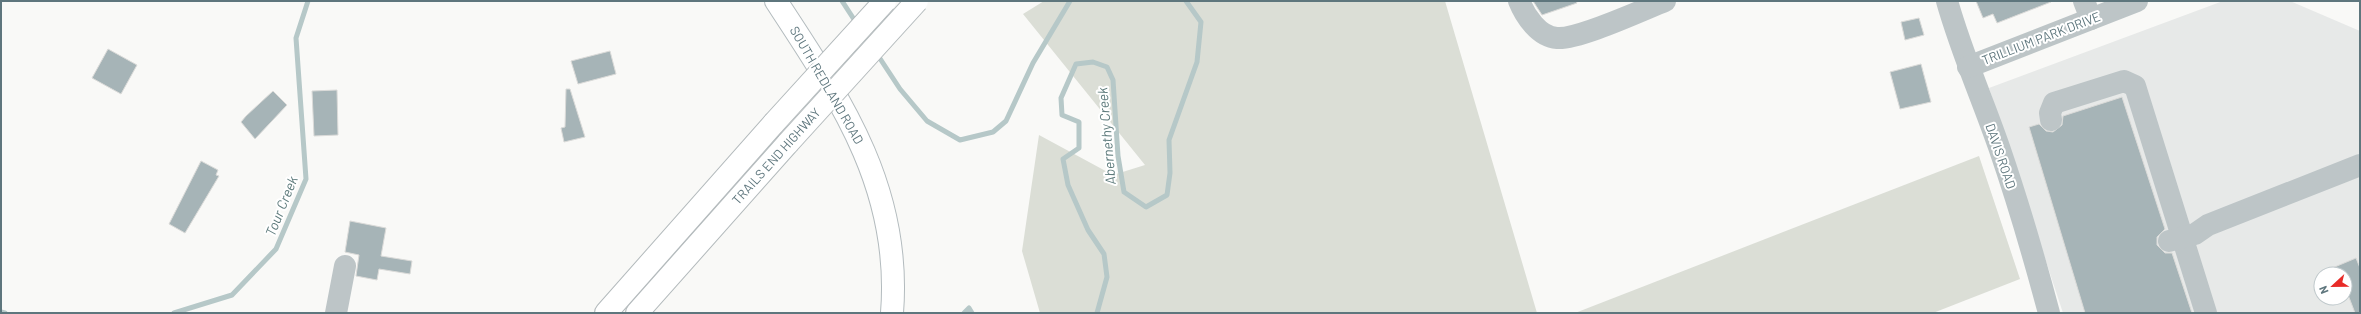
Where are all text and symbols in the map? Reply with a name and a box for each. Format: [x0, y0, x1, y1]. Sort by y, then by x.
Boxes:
street label: TRILLIUM PARK DRIVE [1979, 8, 2103, 68]
street label: SOUTH REDLAND ROAD [787, 23, 867, 147]
water label: Abernethy Creek [1093, 86, 1119, 185]
street label: TRAILS END HIGHWAY [728, 104, 824, 208]
street label: DAVIS ROAD [1982, 121, 2020, 191]
water label: Tour Creek [261, 173, 301, 239]
north arrow [2313, 266, 2353, 306]
text: N [2316, 284, 2331, 296]

